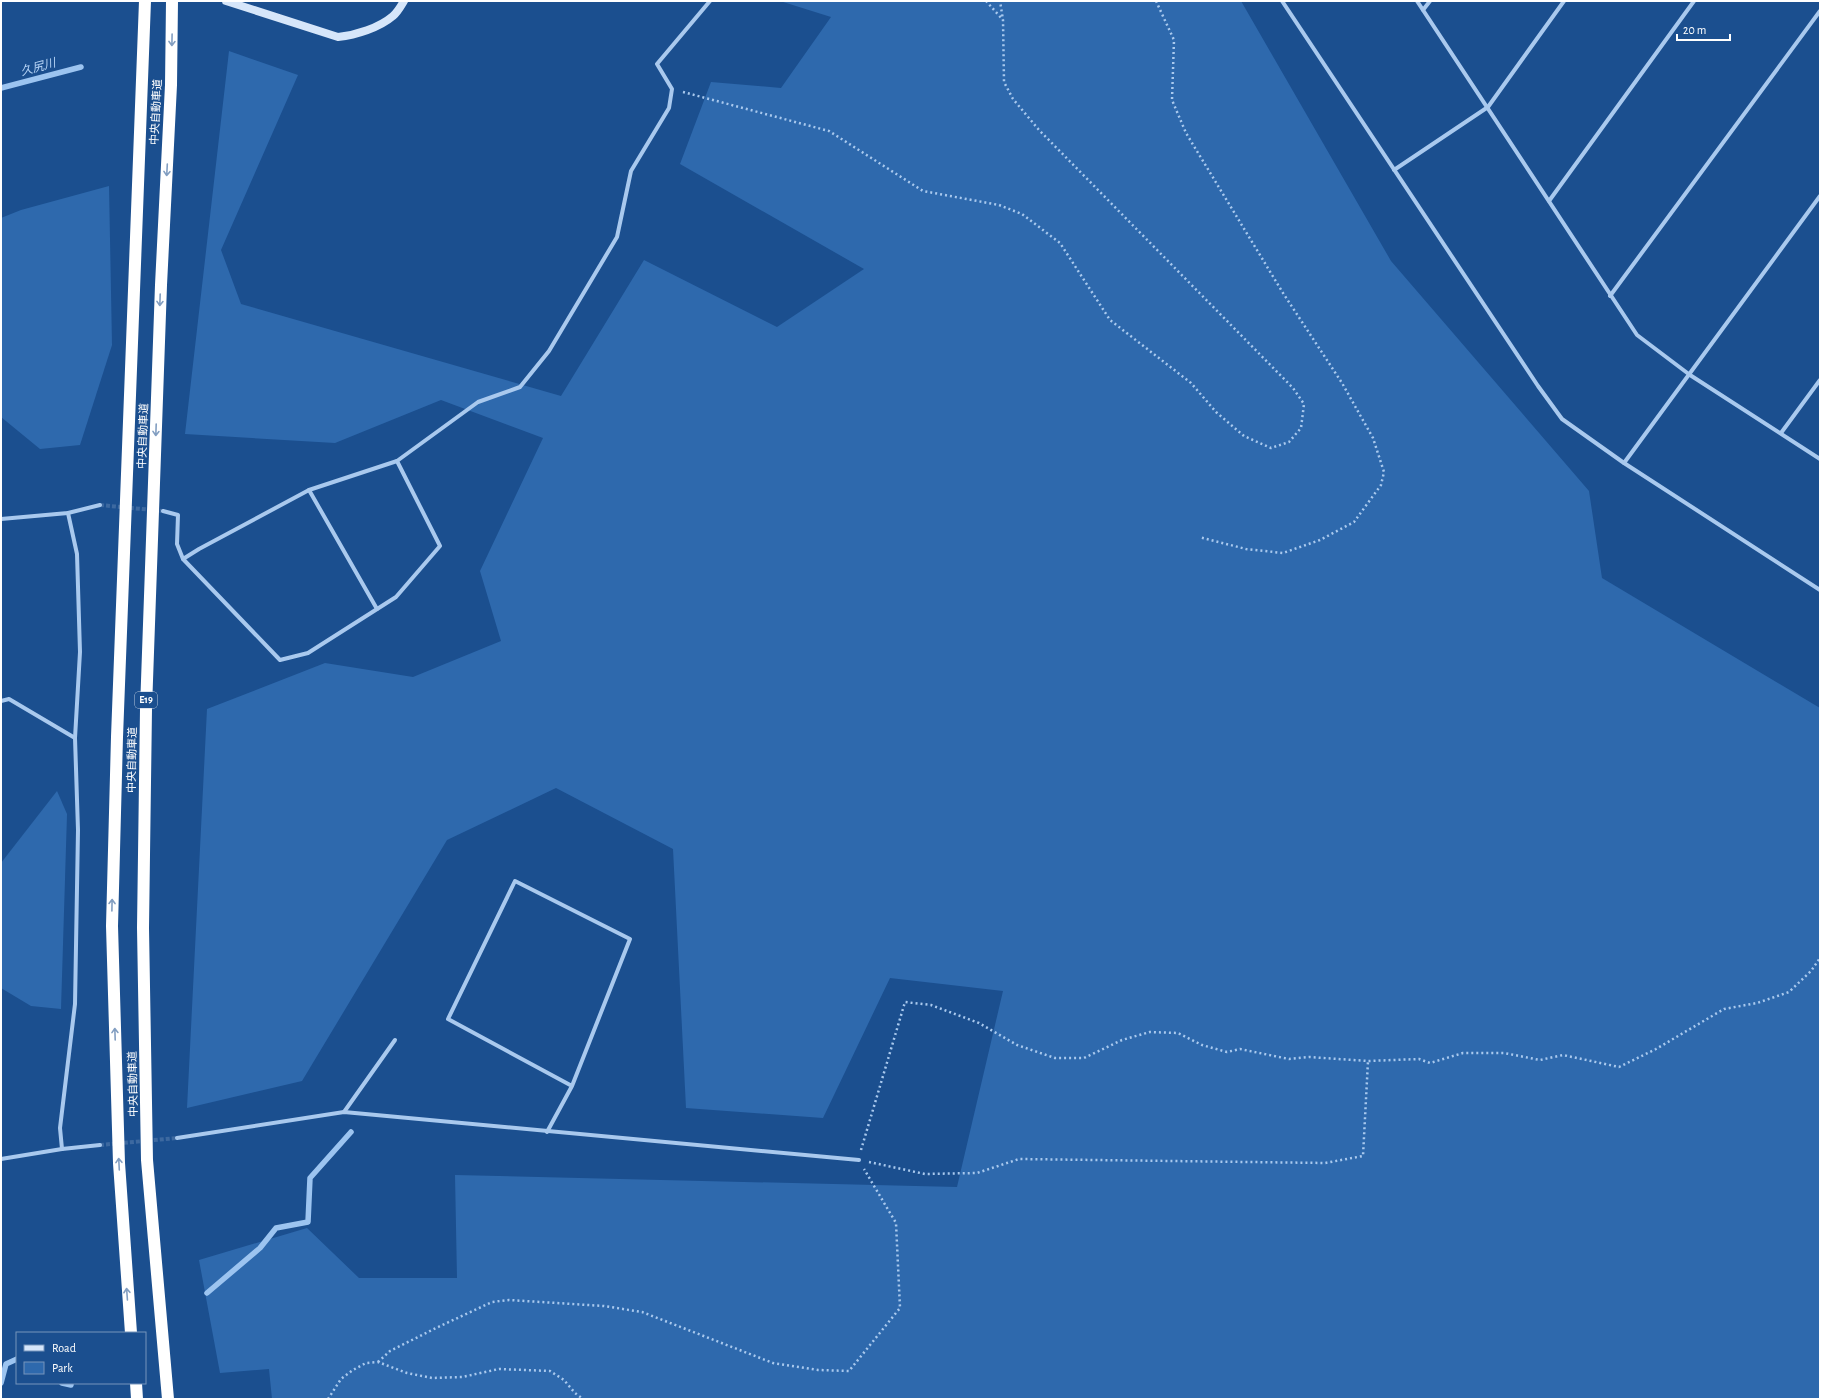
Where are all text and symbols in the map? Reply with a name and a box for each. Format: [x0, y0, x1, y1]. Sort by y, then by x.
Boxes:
scale bar [1677, 16, 1730, 42]
text: 20 m [1683, 24, 1706, 36]
one-way arrow [168, 33, 175, 46]
water label: 久尻川 [19, 55, 59, 77]
street label: 中央自動車道 [148, 79, 163, 145]
one-way arrow [163, 163, 170, 176]
one-way arrow [157, 293, 164, 306]
street label: 中央自動車道 [135, 403, 150, 469]
one-way arrow [152, 423, 160, 436]
road number: E19 [135, 692, 157, 708]
street label: 中央自動車道 [125, 727, 138, 793]
one-way arrow [109, 899, 116, 912]
one-way arrow [111, 1028, 119, 1041]
street label: 中央自動車道 [126, 1051, 139, 1117]
one-way arrow [115, 1158, 122, 1171]
one-way arrow [124, 1288, 131, 1301]
legend [16, 1332, 146, 1384]
text: Road [52, 1342, 76, 1354]
text: Park [52, 1362, 73, 1374]

